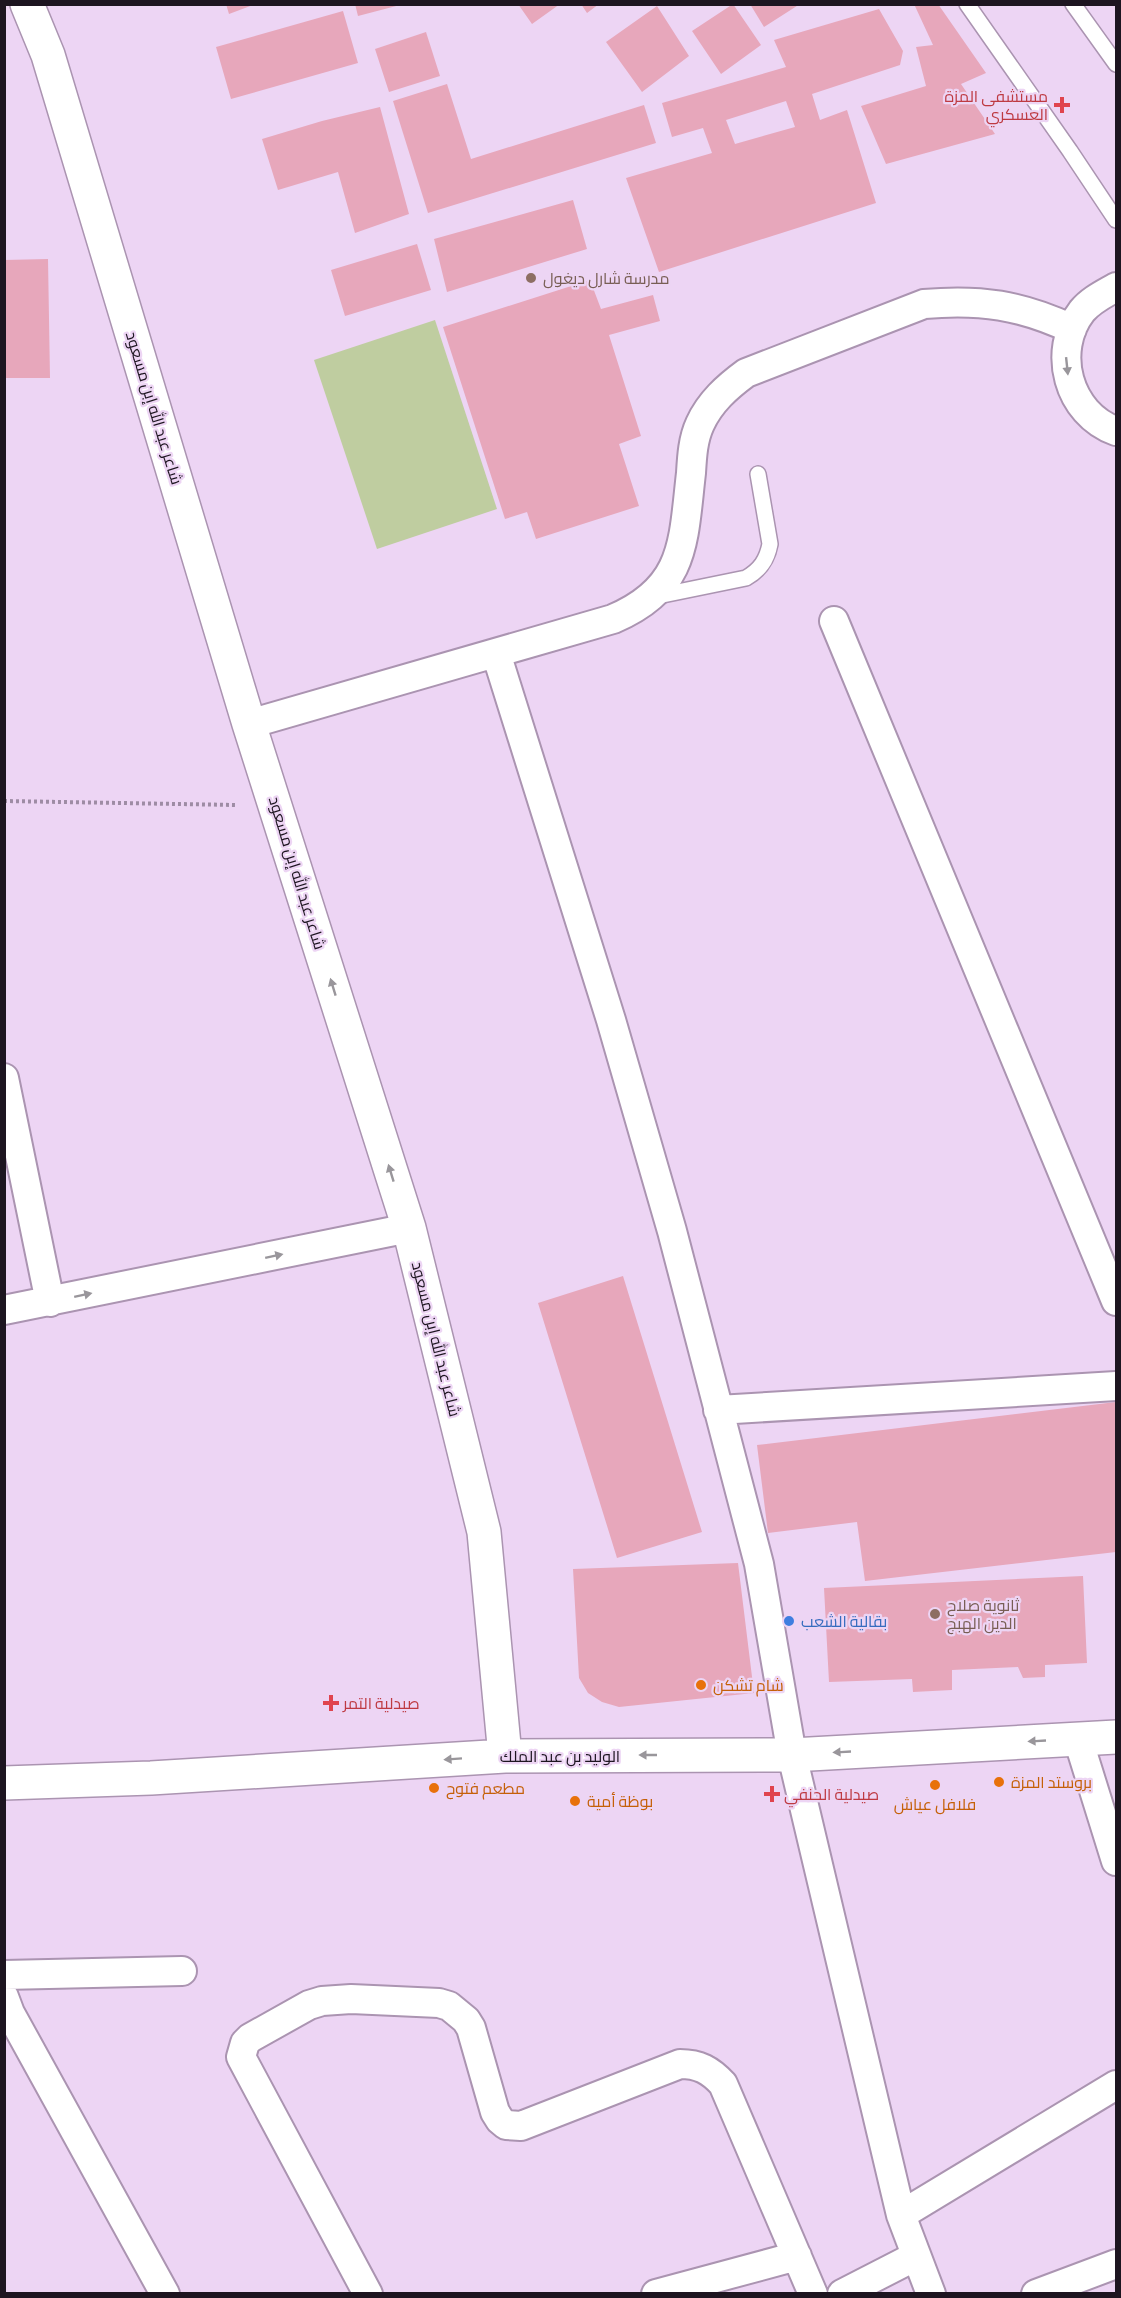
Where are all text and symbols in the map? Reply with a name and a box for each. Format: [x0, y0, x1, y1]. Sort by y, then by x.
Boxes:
place label: مستشفى المزة العسكري [944, 88, 1048, 128]
marker: مستشفى المزة العسكري [1053, 96, 1071, 114]
place label: مدرسة شارل ديغول [543, 270, 669, 289]
marker: مدرسة شارل ديغول [524, 271, 538, 285]
street label: شاعر عبد الله إبن مسعود [121, 329, 187, 487]
one-way arrow [1062, 356, 1072, 375]
street label: شاعر عبد الله إبن مسعود [264, 794, 330, 952]
one-way arrow [327, 978, 337, 996]
one-way arrow [386, 1164, 395, 1182]
one-way arrow [264, 1251, 283, 1260]
street label: شاعر عبد الله إبن مسعود [407, 1259, 465, 1419]
one-way arrow [73, 1290, 92, 1299]
place label: ثانوية صلاح الدين الهبج [947, 1597, 1020, 1635]
marker: ثانوية صلاح الدين الهبج [928, 1607, 942, 1621]
place label: بقالية الشعب [801, 1613, 887, 1631]
marker: بقالية الشعب [782, 1614, 796, 1628]
place label: شام تشكن [713, 1677, 784, 1697]
marker: شام تشكن [694, 1678, 708, 1692]
place label: صيدلية التمر [342, 1695, 420, 1713]
marker: صيدلية التمر [324, 1696, 338, 1710]
one-way arrow [1028, 1737, 1047, 1746]
street label: الوليد بن عبد الملك [500, 1748, 620, 1767]
one-way arrow [833, 1748, 852, 1757]
one-way arrow [638, 1750, 657, 1760]
one-way arrow [443, 1754, 462, 1764]
place label: بروستد المزة [1011, 1774, 1092, 1792]
marker: بروستد المزة [992, 1775, 1006, 1789]
marker: فلافل عياش [928, 1778, 942, 1792]
place label: مطعم فتوح [446, 1780, 525, 1800]
marker: مطعم فتوح [427, 1781, 441, 1795]
place label: صيدلية الحنفي [784, 1786, 879, 1808]
marker: صيدلية الحنفي [765, 1787, 779, 1801]
place label: بوظة أمية [587, 1792, 653, 1811]
marker: بوظة أمية [568, 1794, 582, 1808]
place label: فلافل عياش [894, 1796, 976, 1815]

